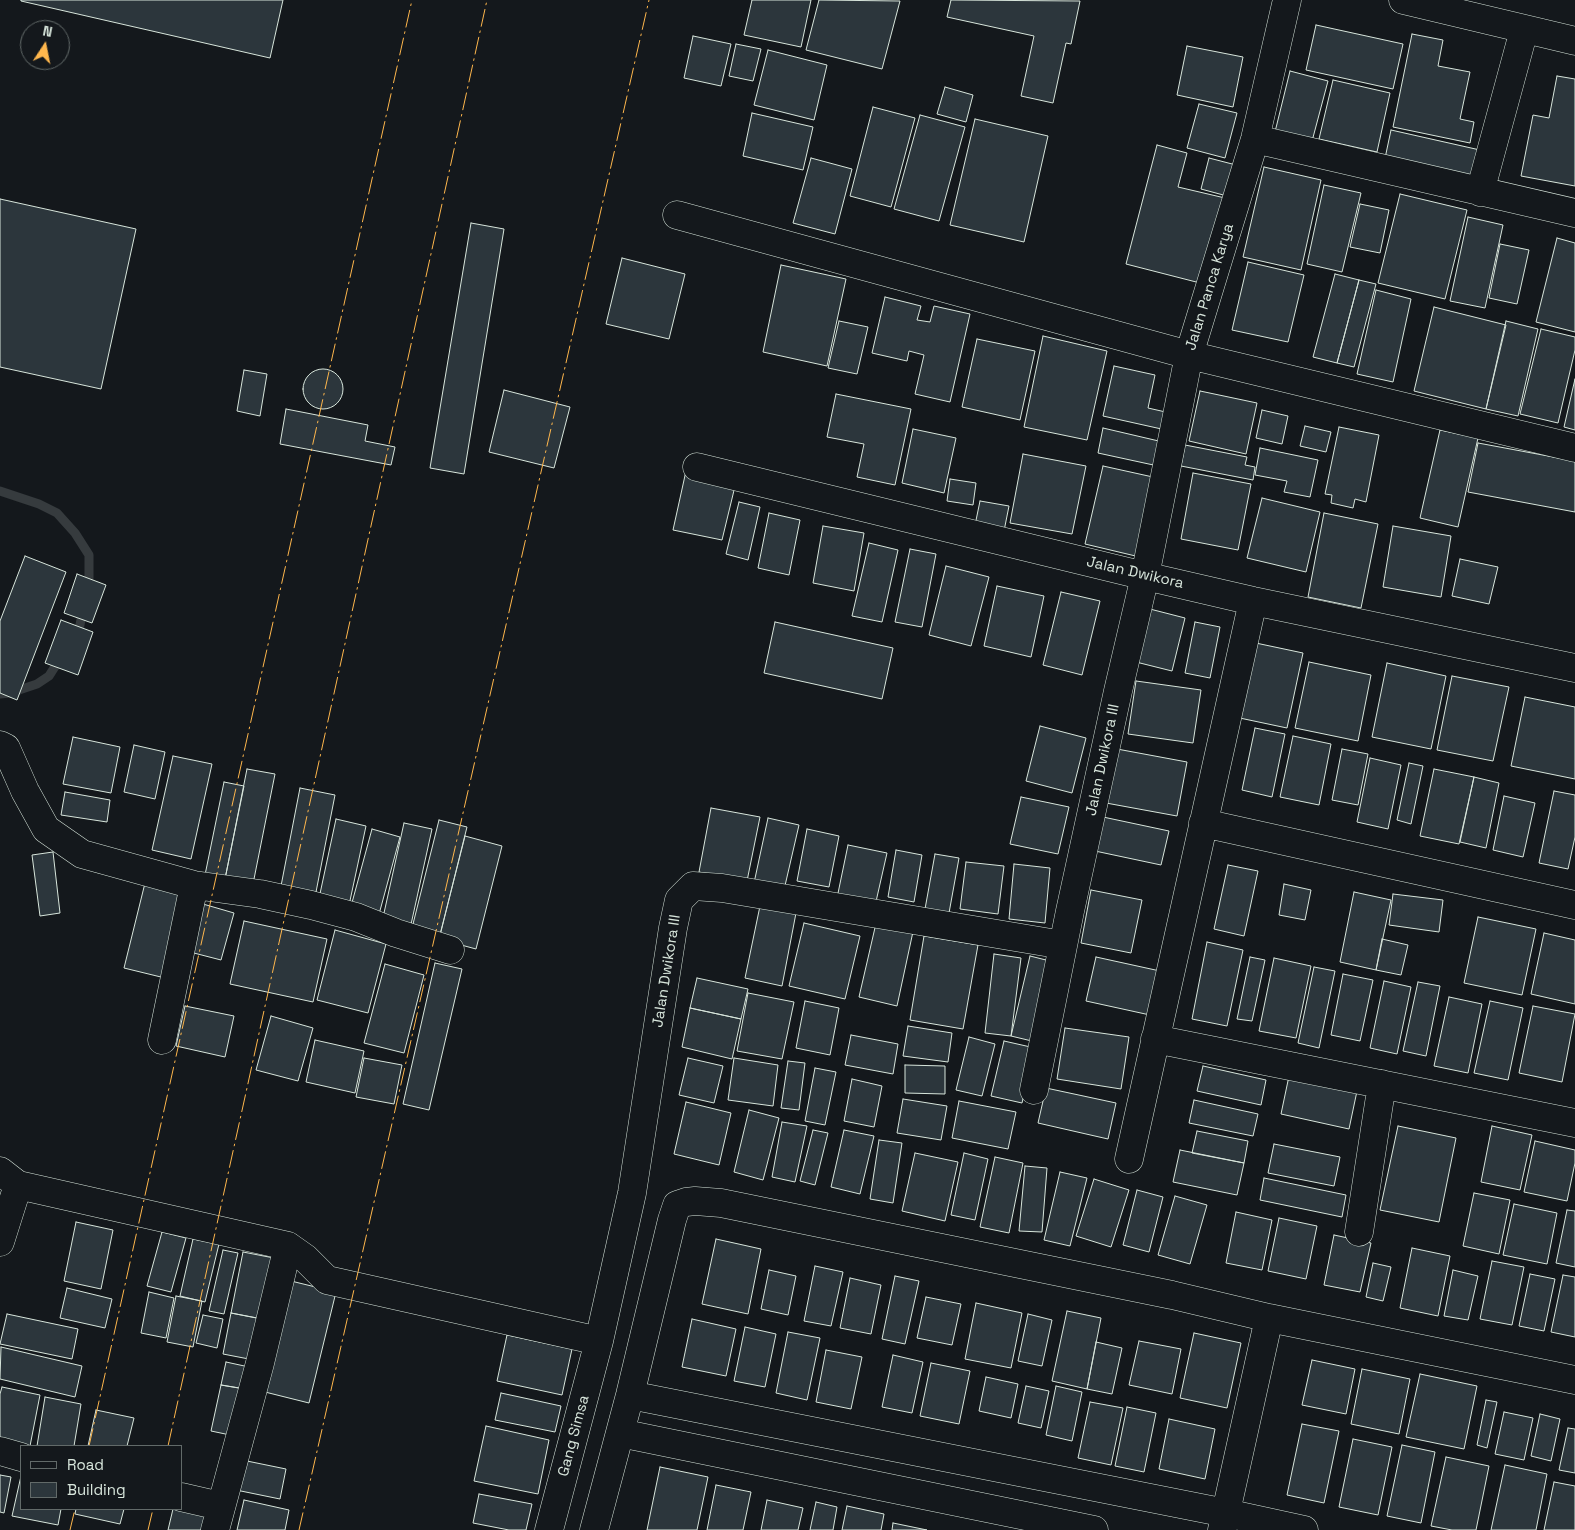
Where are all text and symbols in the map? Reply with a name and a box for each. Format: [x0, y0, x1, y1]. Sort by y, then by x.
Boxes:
north arrow [20, 20, 70, 70]
text: N [41, 22, 54, 41]
street label: Jalan Panca Karya [1182, 221, 1238, 353]
street label: Jalan Dwikora [1085, 553, 1185, 593]
street label: Jalan Dwikora III [1082, 702, 1124, 818]
street label: Jalan Dwikora III [649, 913, 685, 1029]
street label: Gang Simsa [555, 1393, 593, 1479]
legend [20, 1445, 182, 1510]
text: Road [67, 1455, 104, 1474]
text: Building [67, 1480, 126, 1499]

